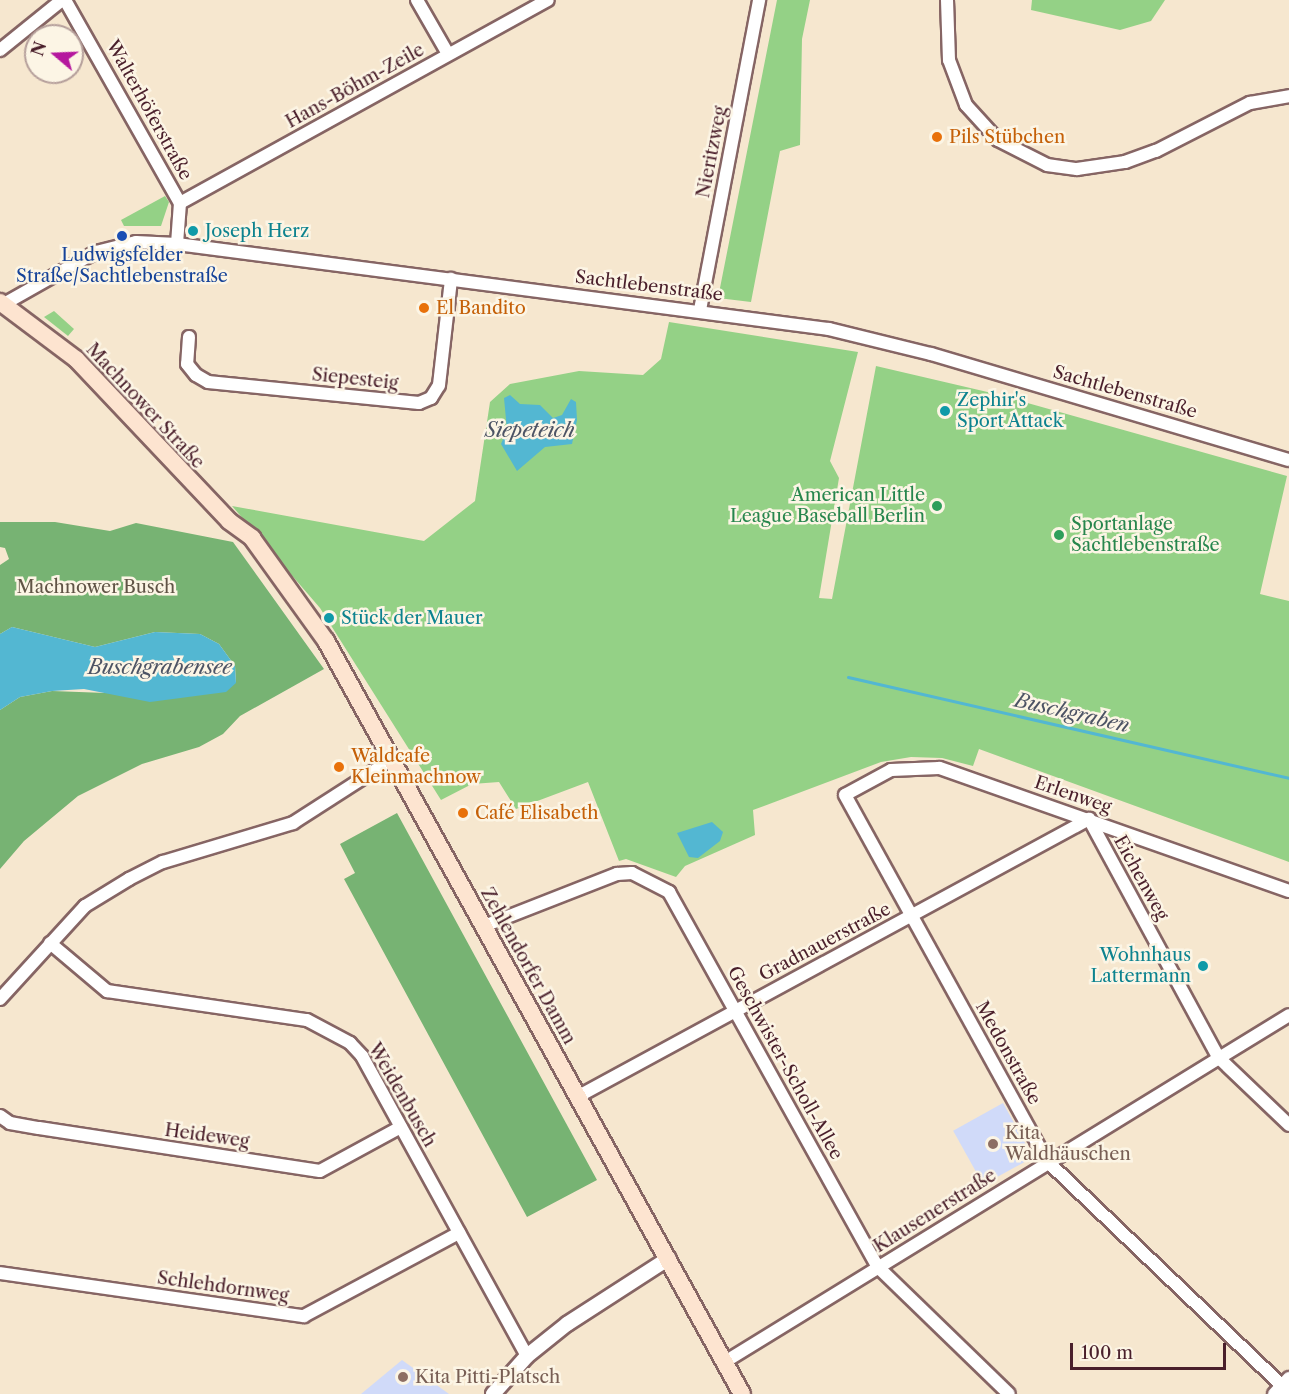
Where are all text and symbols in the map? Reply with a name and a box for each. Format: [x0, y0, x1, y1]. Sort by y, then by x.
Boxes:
north arrow [24, 24, 84, 84]
street label: Walterhöferstraße [102, 36, 196, 184]
text: N [27, 39, 51, 59]
street label: Hans-Böhm-Zeile [282, 39, 428, 133]
street label: Nieritzweg [693, 104, 731, 200]
place label: Pils Stübchen [949, 126, 1065, 148]
marker: Pils Stübchen [930, 130, 944, 144]
place label: Joseph Herz [205, 220, 309, 242]
marker: Joseph Herz [186, 224, 200, 238]
marker: Ludwigsfelder Straße/Sachtlebenstraße [115, 229, 129, 243]
place label: Ludwigsfelder Straße/Sachtlebenstraße [16, 245, 228, 288]
street label: Sachtlebenstraße [574, 266, 724, 306]
place label: El Bandito [436, 297, 526, 319]
marker: El Bandito [417, 301, 431, 315]
street label: Machnower Straße [81, 339, 209, 473]
street label: Sachtlebenstraße [1051, 361, 1199, 423]
street label: Siepesteig [311, 364, 399, 394]
place label: Zephir's Sport Attack [957, 390, 1064, 432]
marker: Zephir's Sport Attack [938, 404, 952, 418]
water label: Siepeteich [485, 418, 575, 442]
place label: American Little League Baseball Berlin [730, 485, 925, 528]
marker: American Little League Baseball Berlin [930, 499, 944, 513]
place label: Sportanlage Sachtlebenstraße [1071, 514, 1220, 556]
marker: Sportanlage Sachtlebenstraße [1052, 528, 1066, 542]
park label: Machnower Busch [16, 576, 176, 598]
place label: Stück der Mauer [341, 607, 483, 629]
marker: Stück der Mauer [322, 611, 336, 625]
water label: Buschgrabensee [88, 655, 232, 679]
water label: Buschgraben [1012, 688, 1132, 738]
place label: Waldcafe Kleinmachnow [351, 746, 481, 789]
marker: Waldcafe Kleinmachnow [332, 760, 346, 774]
street label: Erlenweg [1032, 772, 1114, 818]
place label: Café Elisabeth [475, 802, 599, 824]
marker: Café Elisabeth [456, 806, 470, 820]
street label: Eichenweg [1109, 832, 1173, 924]
street label: Zehlendorfer Damm [476, 884, 580, 1048]
street label: Gradnauerstraße [756, 898, 894, 986]
place label: Wohnhaus Lattermann [1091, 945, 1191, 988]
marker: Wohnhaus Lattermann [1196, 959, 1210, 973]
street label: Geschwister-Scholl-Allee [723, 963, 847, 1163]
street label: Medonstraße [971, 998, 1045, 1108]
street label: Weidenbusch [364, 1039, 440, 1151]
street label: Heideweg [163, 1119, 251, 1153]
place label: Kita Waldhäuschen [1005, 1123, 1131, 1166]
marker: Kita Waldhäuschen [986, 1137, 1000, 1151]
street label: Klausenerstraße [870, 1165, 1000, 1257]
street label: Schlehdornweg [156, 1267, 290, 1307]
scale bar [1073, 1331, 1229, 1369]
text: 100 m [1081, 1342, 1133, 1364]
place label: Kita Pitti-Platsch [415, 1366, 560, 1388]
marker: Kita Pitti-Platsch [396, 1370, 410, 1384]

